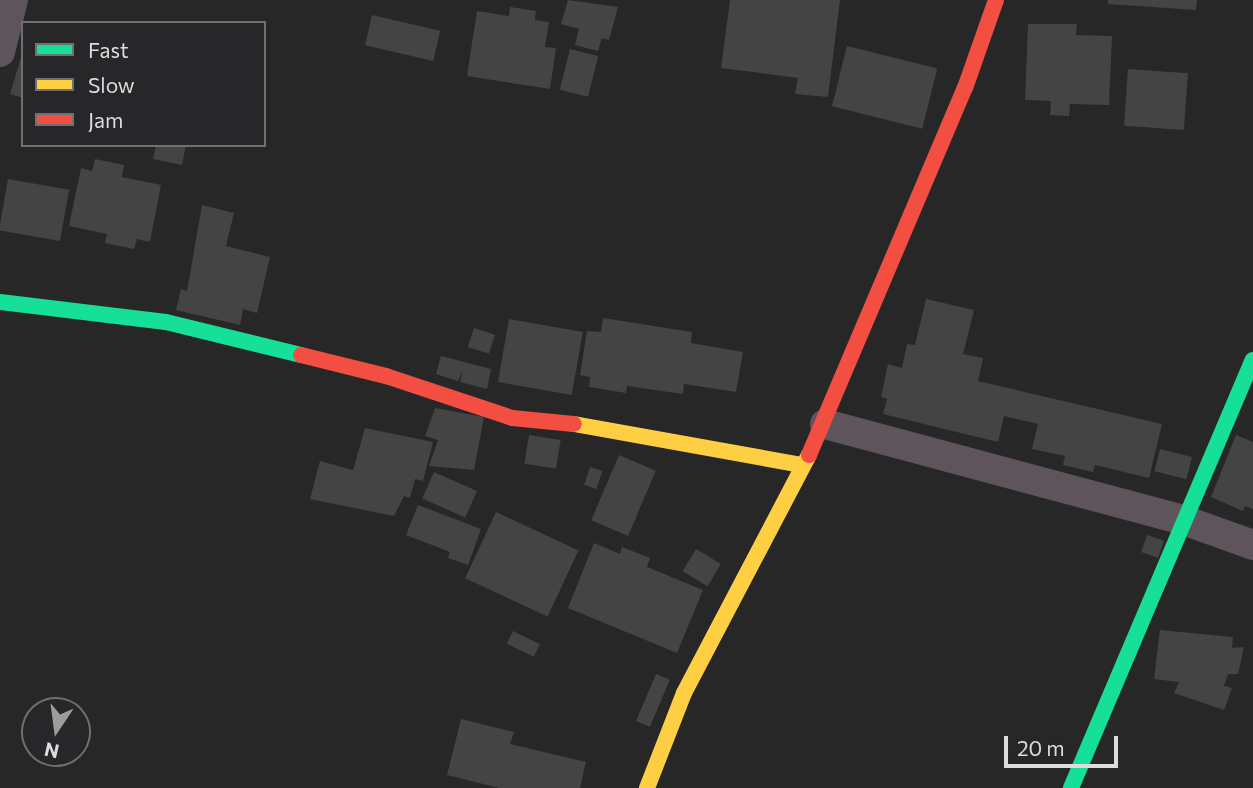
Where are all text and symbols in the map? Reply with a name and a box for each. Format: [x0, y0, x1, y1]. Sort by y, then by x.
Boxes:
legend [21, 21, 266, 147]
text: Fast [88, 37, 129, 62]
text: Slow [88, 72, 135, 97]
text: Jam [88, 107, 123, 132]
north arrow [21, 697, 91, 767]
scale bar [1008, 722, 1122, 766]
text: 20 m [1017, 735, 1065, 760]
text: N [42, 738, 61, 764]

